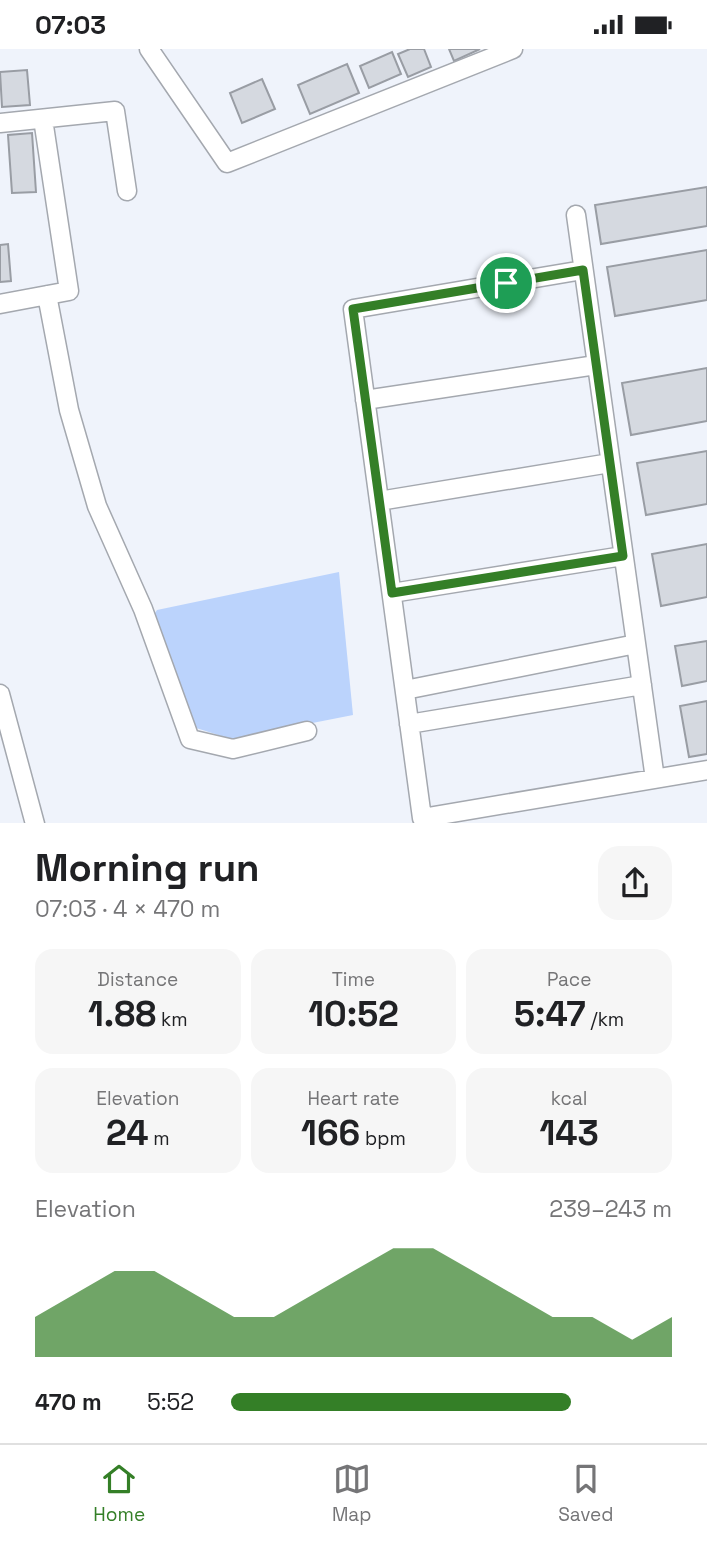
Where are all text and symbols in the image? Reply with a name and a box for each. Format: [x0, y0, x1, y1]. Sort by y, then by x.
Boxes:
text: 07:03 [35, 8, 106, 42]
pin [476, 253, 536, 313]
icon: arrive [487, 264, 525, 302]
text: Morning run [35, 844, 260, 892]
button: share [598, 846, 672, 920]
text: 07:03 · 4 × 470 m [35, 894, 220, 924]
text: Distance [97, 967, 178, 992]
text: Time [332, 967, 375, 992]
text: Pace [547, 967, 591, 992]
text: 1.88 [88, 992, 156, 1036]
text: 10:52 [308, 992, 399, 1036]
text: 5:47 [514, 992, 586, 1036]
text: km [156, 1007, 188, 1032]
text: /km [586, 1007, 624, 1032]
text: Elevation [96, 1086, 179, 1111]
text: Heart rate [307, 1086, 400, 1111]
text: kcal [551, 1086, 588, 1111]
text: 24 [106, 1111, 148, 1155]
text: 166 [301, 1111, 360, 1155]
text: 143 [539, 1111, 599, 1155]
text: m [148, 1126, 170, 1151]
text: bpm [360, 1126, 406, 1151]
text: Elevation [35, 1194, 136, 1224]
text: 239–243 m [549, 1194, 672, 1224]
text: 470 m [35, 1387, 102, 1417]
text: 5:52 [147, 1387, 194, 1417]
tab: Home [93, 1460, 145, 1527]
tab: Map [332, 1460, 371, 1527]
tab: Saved [558, 1460, 614, 1527]

